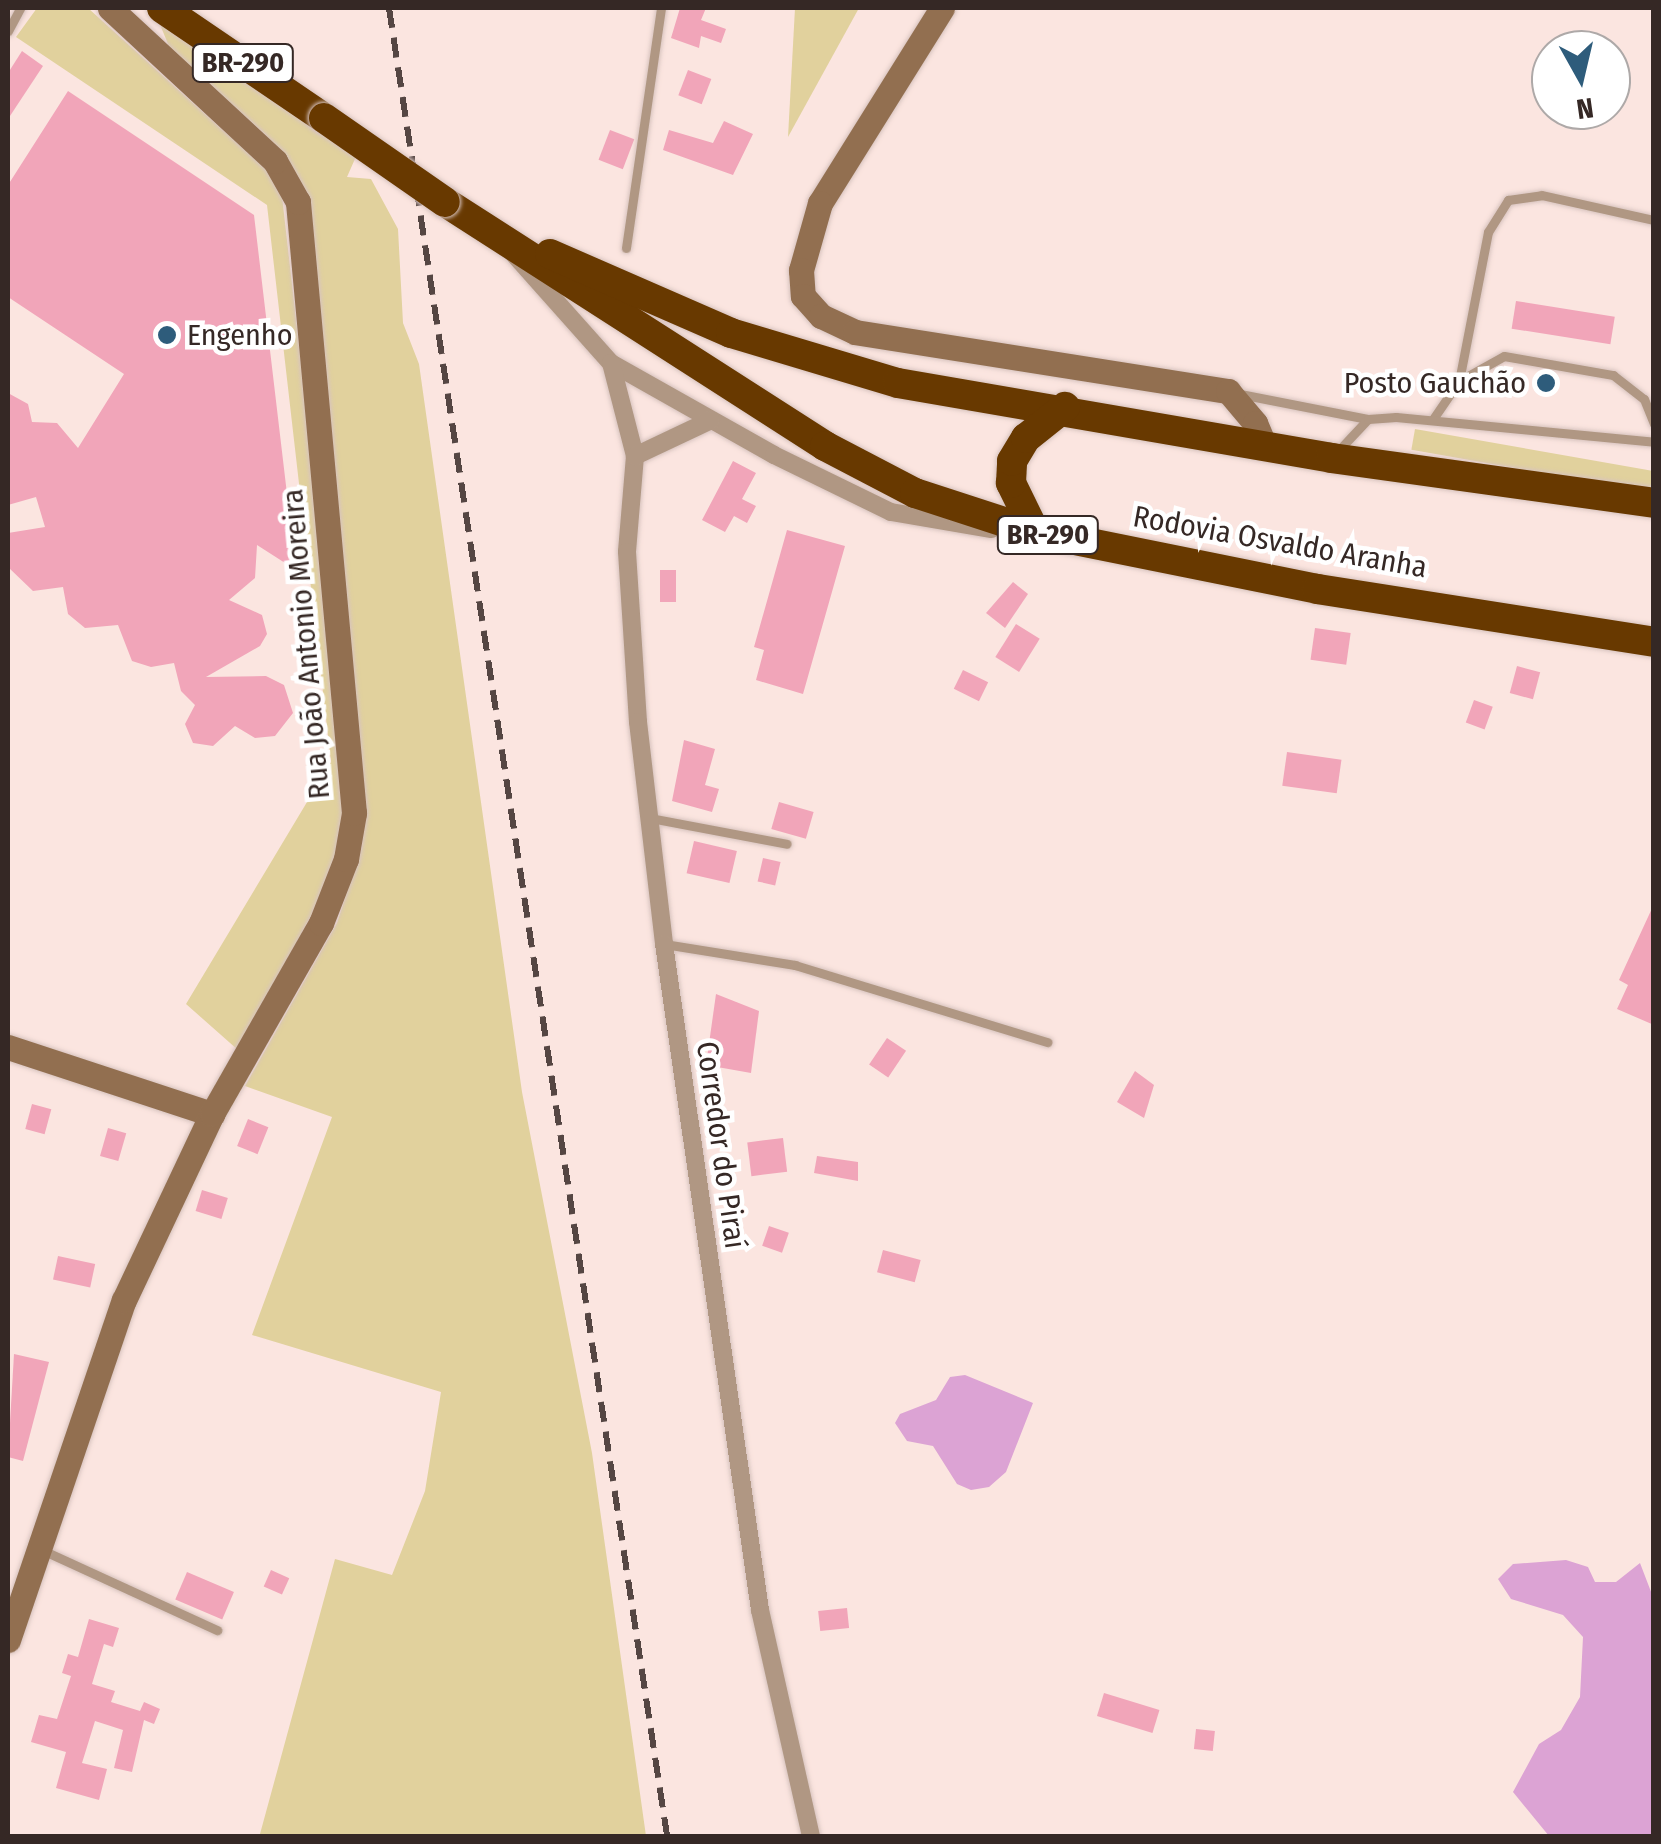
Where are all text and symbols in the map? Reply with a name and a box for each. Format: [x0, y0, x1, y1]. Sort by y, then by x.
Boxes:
north arrow [1531, 30, 1631, 130]
road number: BR-290 [190, 40, 296, 86]
text: N [1574, 91, 1596, 126]
place label: Engenho [187, 317, 292, 353]
marker: Engenho [156, 324, 178, 346]
place label: Posto Gauchão [1344, 365, 1526, 401]
marker: Posto Gauchão [1535, 372, 1557, 394]
street label: Rua João Antonio Moreira [275, 487, 337, 801]
street label: Rodovia Osvaldo Aranha [1130, 498, 1430, 586]
road number: BR-290 [996, 512, 1100, 558]
street label: Corredor do Piraí [689, 1039, 753, 1251]

